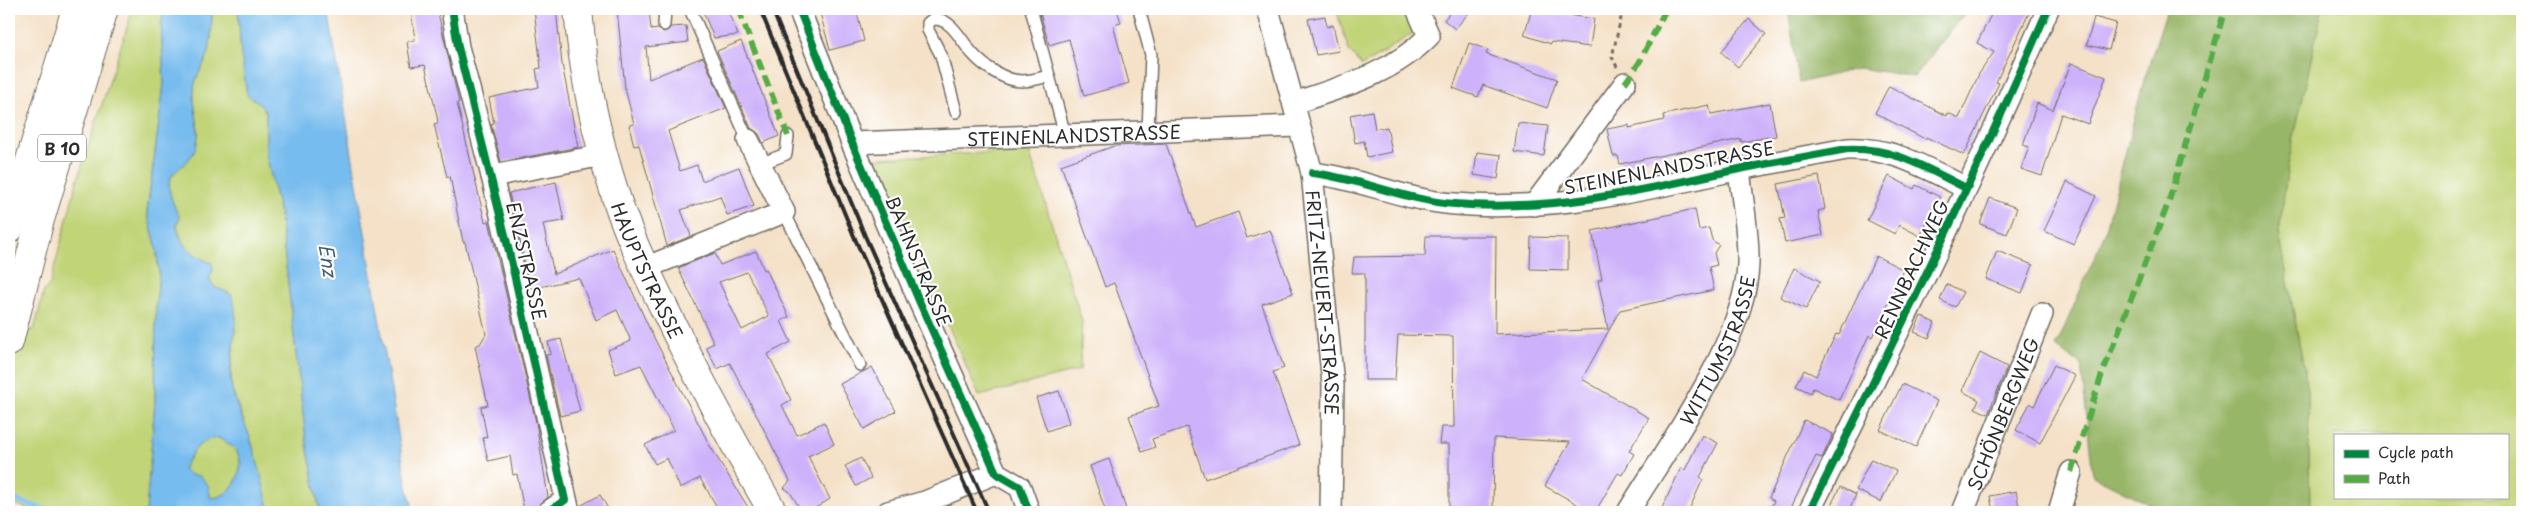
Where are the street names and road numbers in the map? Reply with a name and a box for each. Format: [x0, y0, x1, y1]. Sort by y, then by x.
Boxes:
street label: STEINENLANDSTRASSE [966, 117, 1181, 152]
street label: STEINENLANDSTRASSE [1561, 133, 1777, 201]
road number: B 10 [38, 134, 86, 162]
street label: FRITZ-NEUERT-STRASSE [1300, 188, 1347, 416]
street label: BAHNSTRASSE [879, 191, 959, 331]
street label: RENNBACHWEG [1867, 195, 1955, 343]
street label: HAUPTSTRASSE [605, 198, 690, 343]
street label: ENZSTRASSE [500, 199, 554, 323]
street label: WITTUMSTRASSE [1672, 273, 1761, 430]
street label: SCHÖNBERGWEG [1960, 333, 2045, 494]

